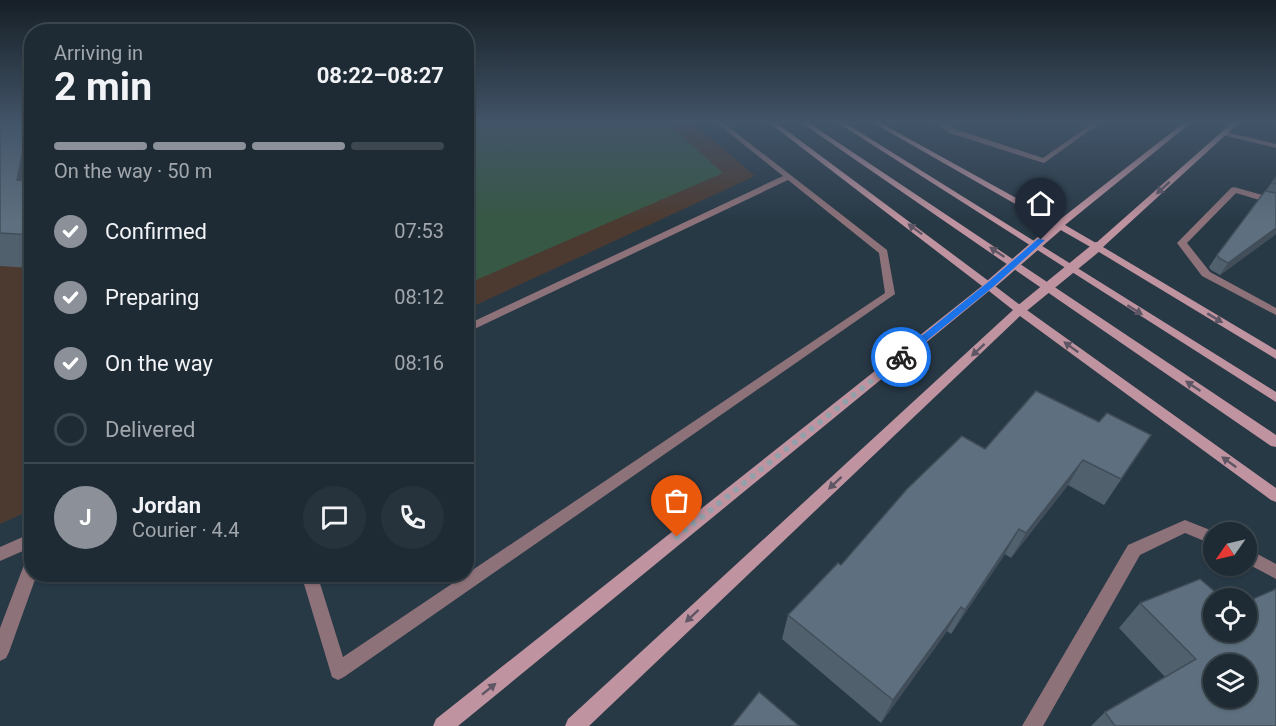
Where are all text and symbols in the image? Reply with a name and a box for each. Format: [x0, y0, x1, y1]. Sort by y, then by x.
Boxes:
text: Arriving in [54, 41, 143, 65]
text: 08:22–08:27 [317, 63, 444, 88]
text: 2 min [54, 64, 152, 110]
text: On the way · 50 m [54, 159, 212, 183]
pin [1015, 178, 1066, 240]
one-way arrow [1156, 181, 1171, 195]
icon: home [1024, 187, 1057, 220]
icon: check [54, 215, 87, 248]
text: Confirmed [105, 219, 207, 244]
text: 07:53 [394, 219, 444, 243]
one-way arrow [908, 224, 923, 236]
one-way arrow [988, 247, 1005, 258]
icon: check [54, 281, 87, 314]
text: Preparing [105, 285, 199, 310]
text: 08:12 [394, 285, 444, 309]
one-way arrow [1127, 304, 1143, 315]
one-way arrow [1207, 313, 1224, 323]
courier [871, 327, 931, 387]
icon: bike [885, 341, 918, 374]
one-way arrow [1064, 341, 1079, 353]
one-way arrow [970, 343, 985, 357]
icon: check [54, 347, 87, 380]
text: On the way [105, 351, 213, 376]
text: 08:16 [394, 351, 444, 375]
one-way arrow [1185, 380, 1201, 391]
text: Delivered [105, 417, 195, 442]
one-way arrow [1221, 456, 1236, 468]
pin [651, 475, 702, 537]
one-way arrow [828, 476, 843, 489]
icon: bag [660, 484, 693, 517]
button: chat [303, 486, 366, 549]
button: phone [381, 486, 444, 549]
text: Jordan [132, 493, 201, 518]
text: J [79, 505, 92, 530]
text: Courier · 4.4 [132, 518, 239, 542]
north arrow [1203, 522, 1257, 576]
map controls [1203, 522, 1257, 708]
button: locate [1203, 588, 1257, 642]
one-way arrow [685, 609, 700, 623]
button: layers [1203, 654, 1257, 708]
one-way arrow [481, 683, 497, 696]

